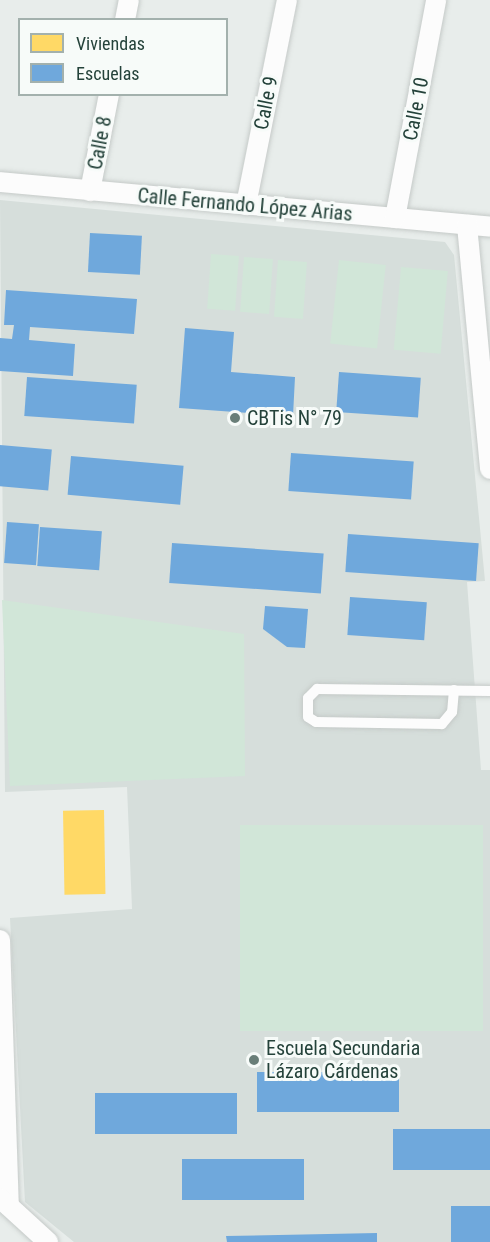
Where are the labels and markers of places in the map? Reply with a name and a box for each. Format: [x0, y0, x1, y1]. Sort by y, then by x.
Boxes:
place label: CBTis N° 79 [247, 406, 342, 430]
marker: CBTis N° 79 [228, 411, 242, 425]
place label: Escuela Secundaria Lázaro Cárdenas [266, 1036, 420, 1083]
marker: Escuela Secundaria Lázaro Cárdenas [247, 1053, 261, 1067]

